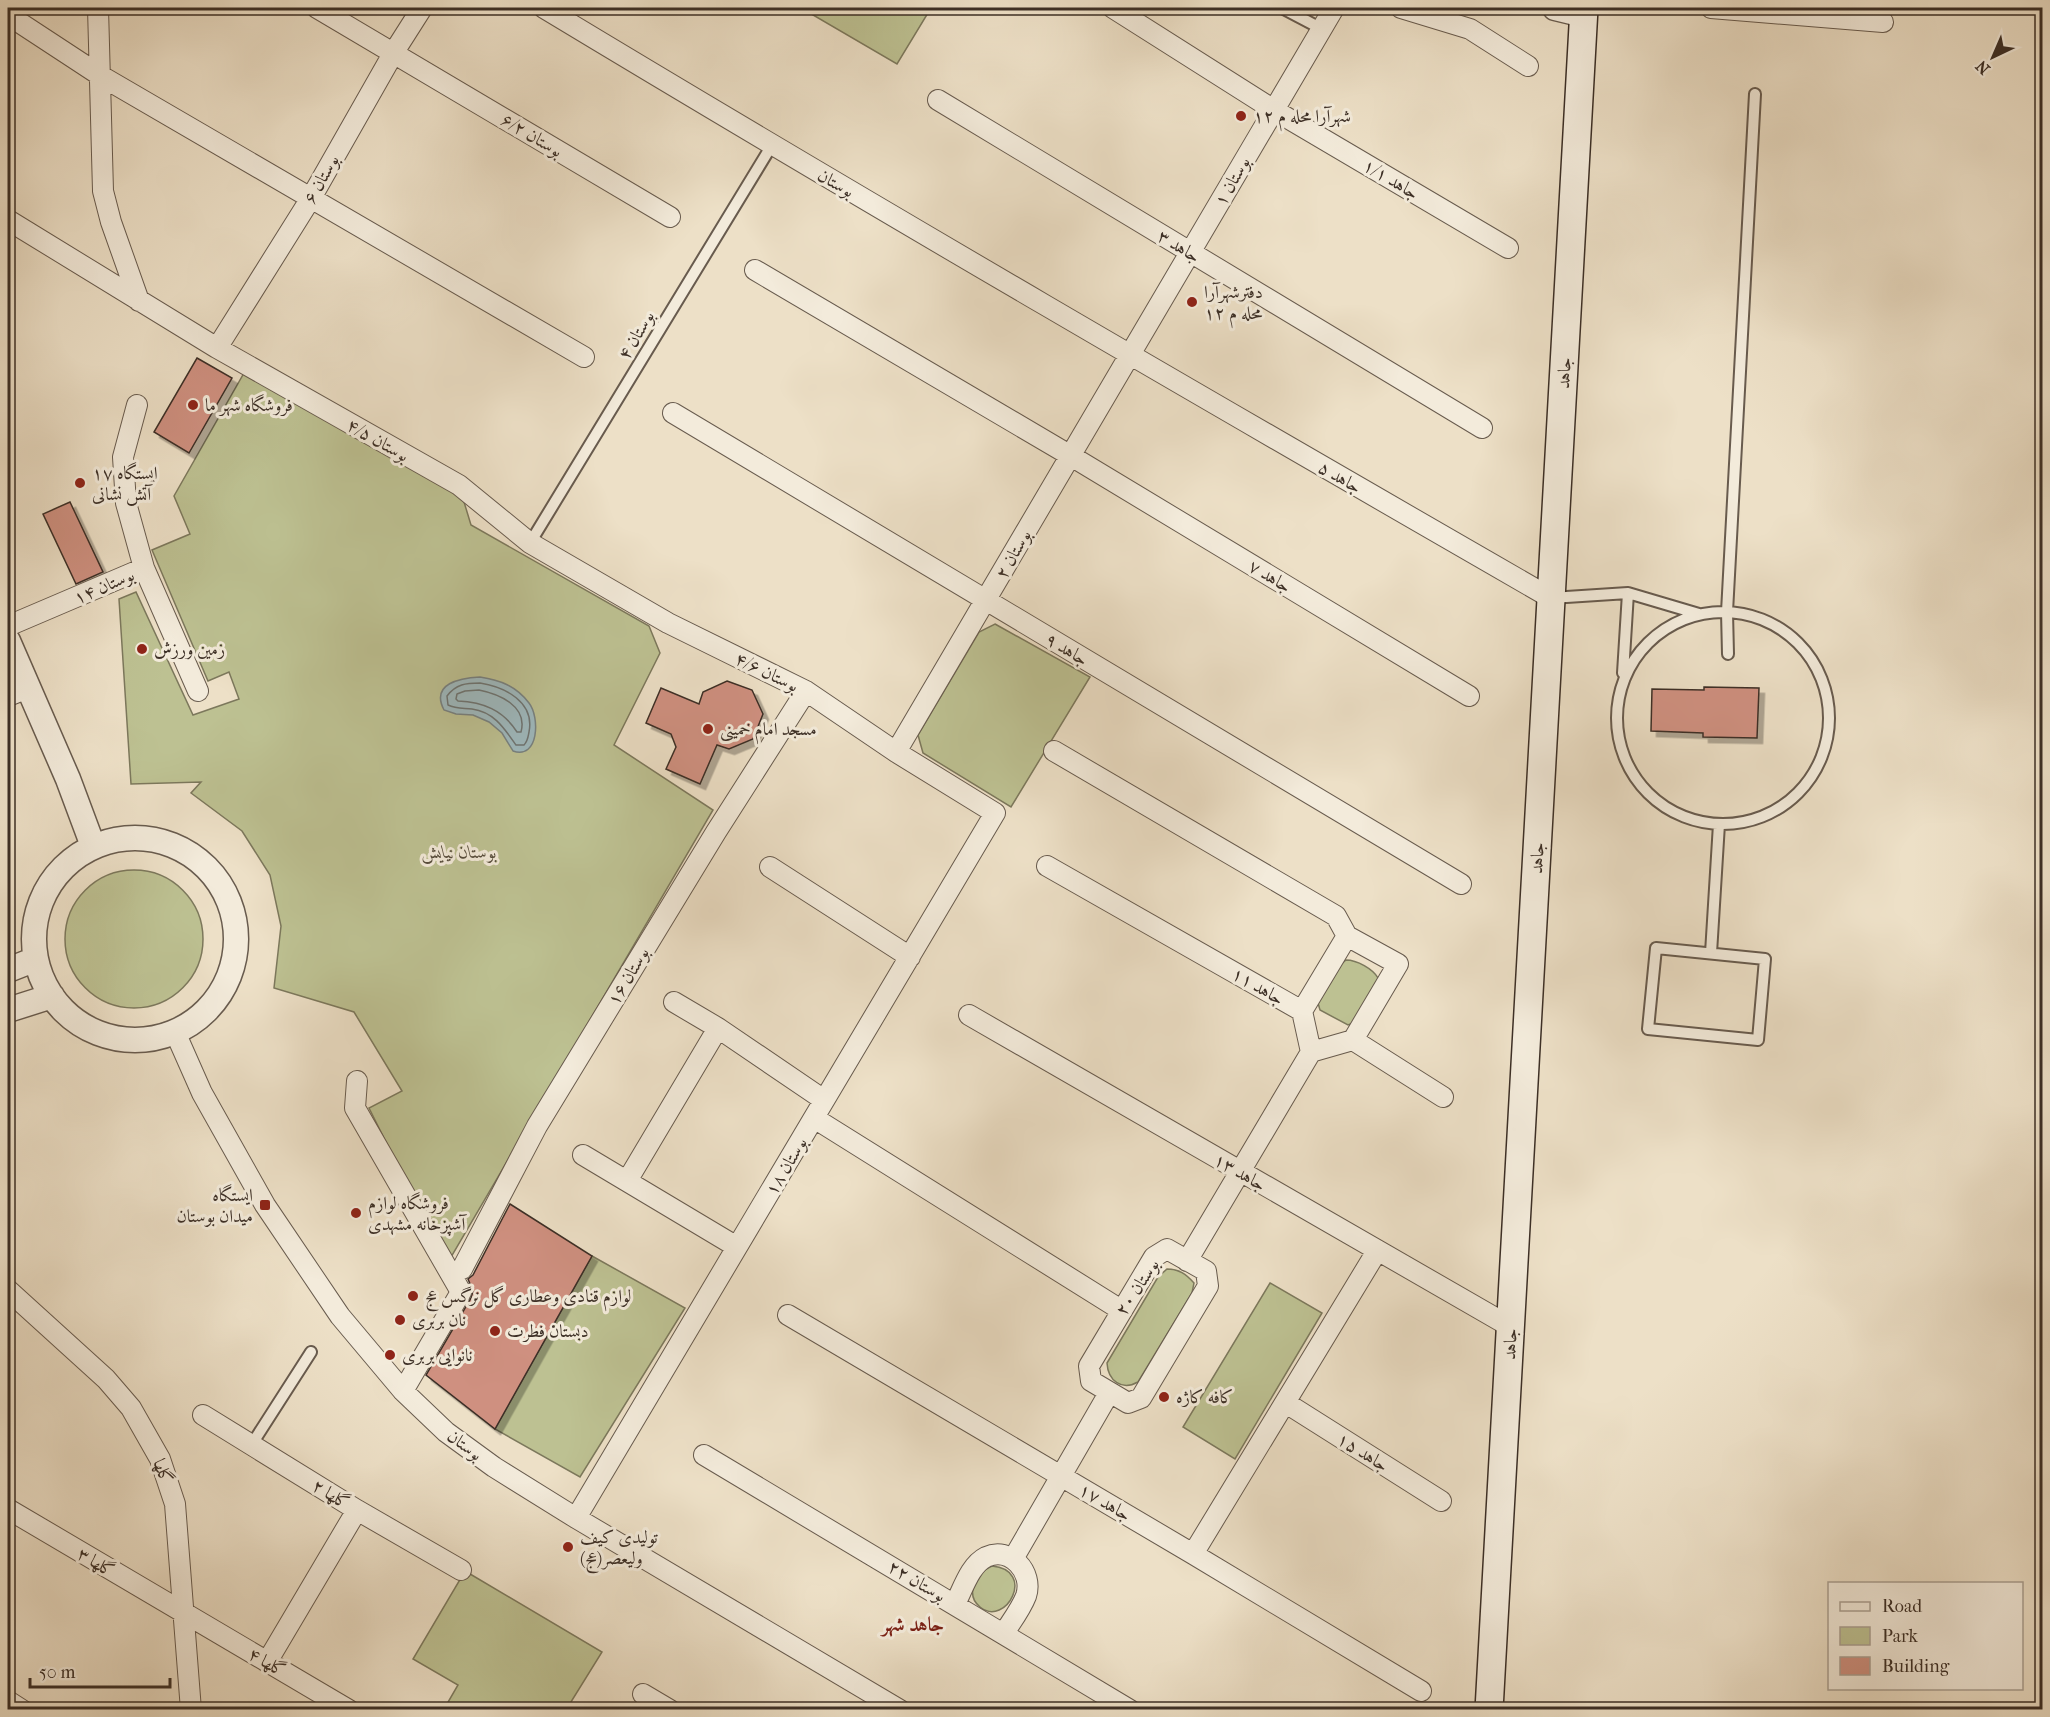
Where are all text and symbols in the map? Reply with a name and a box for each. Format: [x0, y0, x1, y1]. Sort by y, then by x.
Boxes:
north arrow [1963, 27, 2023, 87]
text: N [1971, 56, 1994, 78]
place label: شهرآرا محله م ۱۲ [1253, 106, 1351, 132]
street label: بوستان ۶/۲ [497, 109, 566, 162]
marker: شهرآرا محله م ۱۲ [1234, 109, 1248, 123]
street label: بوستان ۶ [299, 151, 344, 207]
street label: بوستان ۱ [1210, 153, 1255, 209]
street label: جاهد ۱/۱ [1359, 155, 1422, 204]
street label: بوستان [814, 165, 858, 202]
street label: جاهد ۳ [1154, 226, 1204, 267]
place label: دفترشهرآرا محله م ۱۲ [1204, 282, 1263, 329]
marker: دفترشهرآرا محله م ۱۲ [1185, 295, 1199, 309]
street label: بوستان ۴ [614, 307, 659, 363]
street label: جاهد [1553, 357, 1576, 389]
place label: فروشگاه شهر ما [205, 393, 293, 417]
marker: فروشگاه شهر ما [186, 398, 200, 412]
street label: بوستان ۴/۵ [343, 414, 412, 467]
street label: جاهد ۵ [1315, 457, 1365, 498]
place label: ایستگاه ۱۷ آتش نشانی [92, 461, 158, 506]
marker: ایستگاه ۱۷ آتش نشانی [73, 476, 87, 490]
street label: بوستان ۲ [991, 526, 1036, 582]
street label: جاهد ۷ [1245, 556, 1295, 597]
street label: بوستان ۱۴ [71, 564, 138, 609]
street label: جاهد ۹ [1042, 629, 1092, 670]
place label: زمین ورزش [154, 639, 225, 660]
marker: زمین ورزش [135, 642, 149, 656]
street label: بوستان ۴/۶ [732, 648, 802, 697]
place label: مسجد امام خمینی [720, 719, 817, 745]
marker: مسجد امام خمینی [701, 722, 715, 736]
park label: بوستان نیایش [421, 842, 498, 864]
street label: جاهد [1526, 842, 1549, 874]
street label: بوستان ۱۶ [603, 944, 654, 1009]
street label: جاهد ۱۱ [1228, 963, 1287, 1010]
street label: بوستان ۱۸ [761, 1134, 812, 1199]
street label: جاهد ۱۳ [1210, 1149, 1269, 1196]
place label: ایستگاه میدان بوستان [176, 1183, 253, 1227]
place label: فروشگاه لوازم آشپزخانه مشهدی [368, 1191, 468, 1236]
marker: ایستگاه میدان بوستان [258, 1198, 272, 1212]
marker: فروشگاه لوازم آشپزخانه مشهدی [349, 1206, 363, 1220]
street label: بوستان ۲۰ [1111, 1255, 1164, 1320]
place label: لوازم قنادی وعطاری گل نرگس عج [425, 1285, 631, 1312]
marker: لوازم قنادی وعطاری گل نرگس عج [406, 1289, 420, 1303]
place label: نان بربری [412, 1310, 466, 1331]
marker: نان بربری [393, 1313, 407, 1327]
place label: دبستان فطرت [507, 1321, 589, 1343]
marker: دبستان فطرت [488, 1324, 502, 1338]
street label: جاهد [1499, 1328, 1522, 1360]
place label: نانوایی بربری [402, 1345, 473, 1367]
marker: نانوایی بربری [383, 1348, 397, 1362]
place label: کافه کاژه [1176, 1387, 1234, 1408]
marker: کافه کاژه [1157, 1390, 1171, 1404]
street label: بوستان [443, 1425, 486, 1465]
street label: جاهد ۱۵ [1333, 1429, 1392, 1476]
street label: گلها [148, 1455, 178, 1487]
street label: گلها ۲ [308, 1474, 354, 1514]
street label: جاهد ۱۷ [1075, 1479, 1134, 1526]
place label: تولیدی کیف ولیعصر(عج) [580, 1527, 658, 1574]
marker: تولیدی کیف ولیعصر(عج) [561, 1540, 575, 1554]
street label: گلها ۳ [73, 1542, 119, 1582]
street label: بوستان ۲۲ [884, 1556, 949, 1607]
legend [1828, 1582, 2023, 1690]
text: Road [1882, 1596, 1922, 1617]
district label: جاهد شهر [880, 1613, 944, 1637]
text: Park [1882, 1626, 1919, 1647]
street label: گلها ۴ [244, 1643, 290, 1681]
scale bar [30, 1651, 170, 1689]
text: Building [1882, 1656, 1950, 1677]
text: 50 m [39, 1662, 76, 1683]

